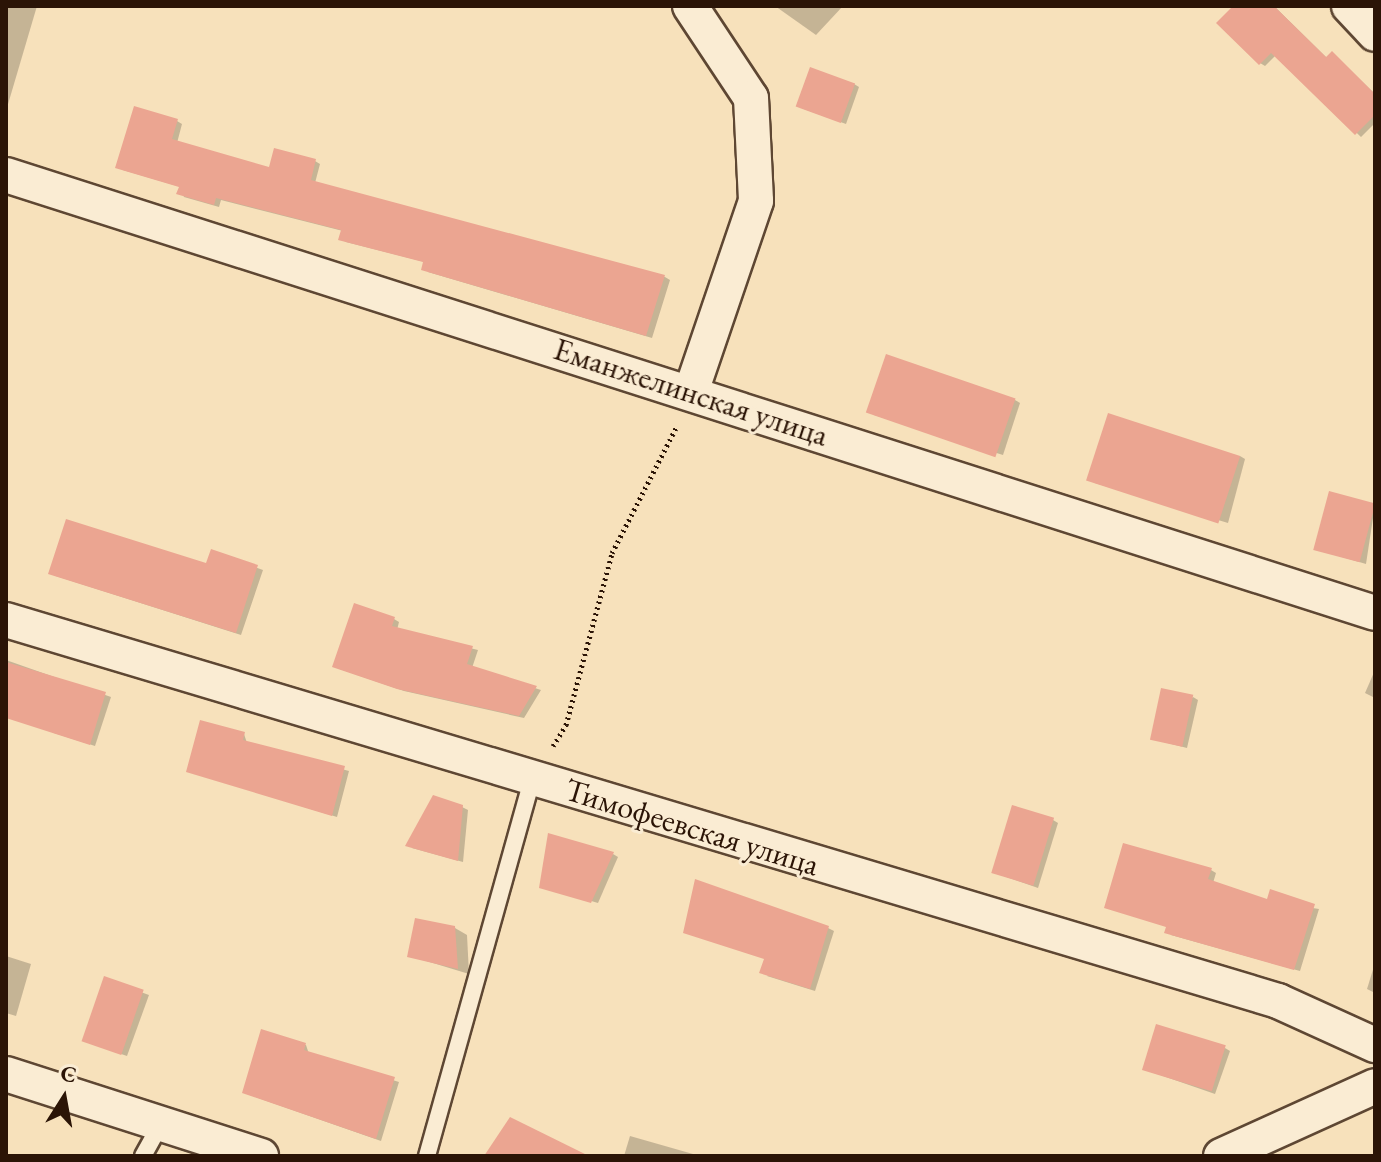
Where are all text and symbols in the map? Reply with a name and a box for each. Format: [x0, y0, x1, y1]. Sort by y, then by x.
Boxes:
street label: Еманжелинская улица [549, 330, 833, 454]
street label: Тимофеевская улица [560, 770, 824, 884]
north arrow [24, 1058, 104, 1138]
text: С [58, 1058, 79, 1090]

